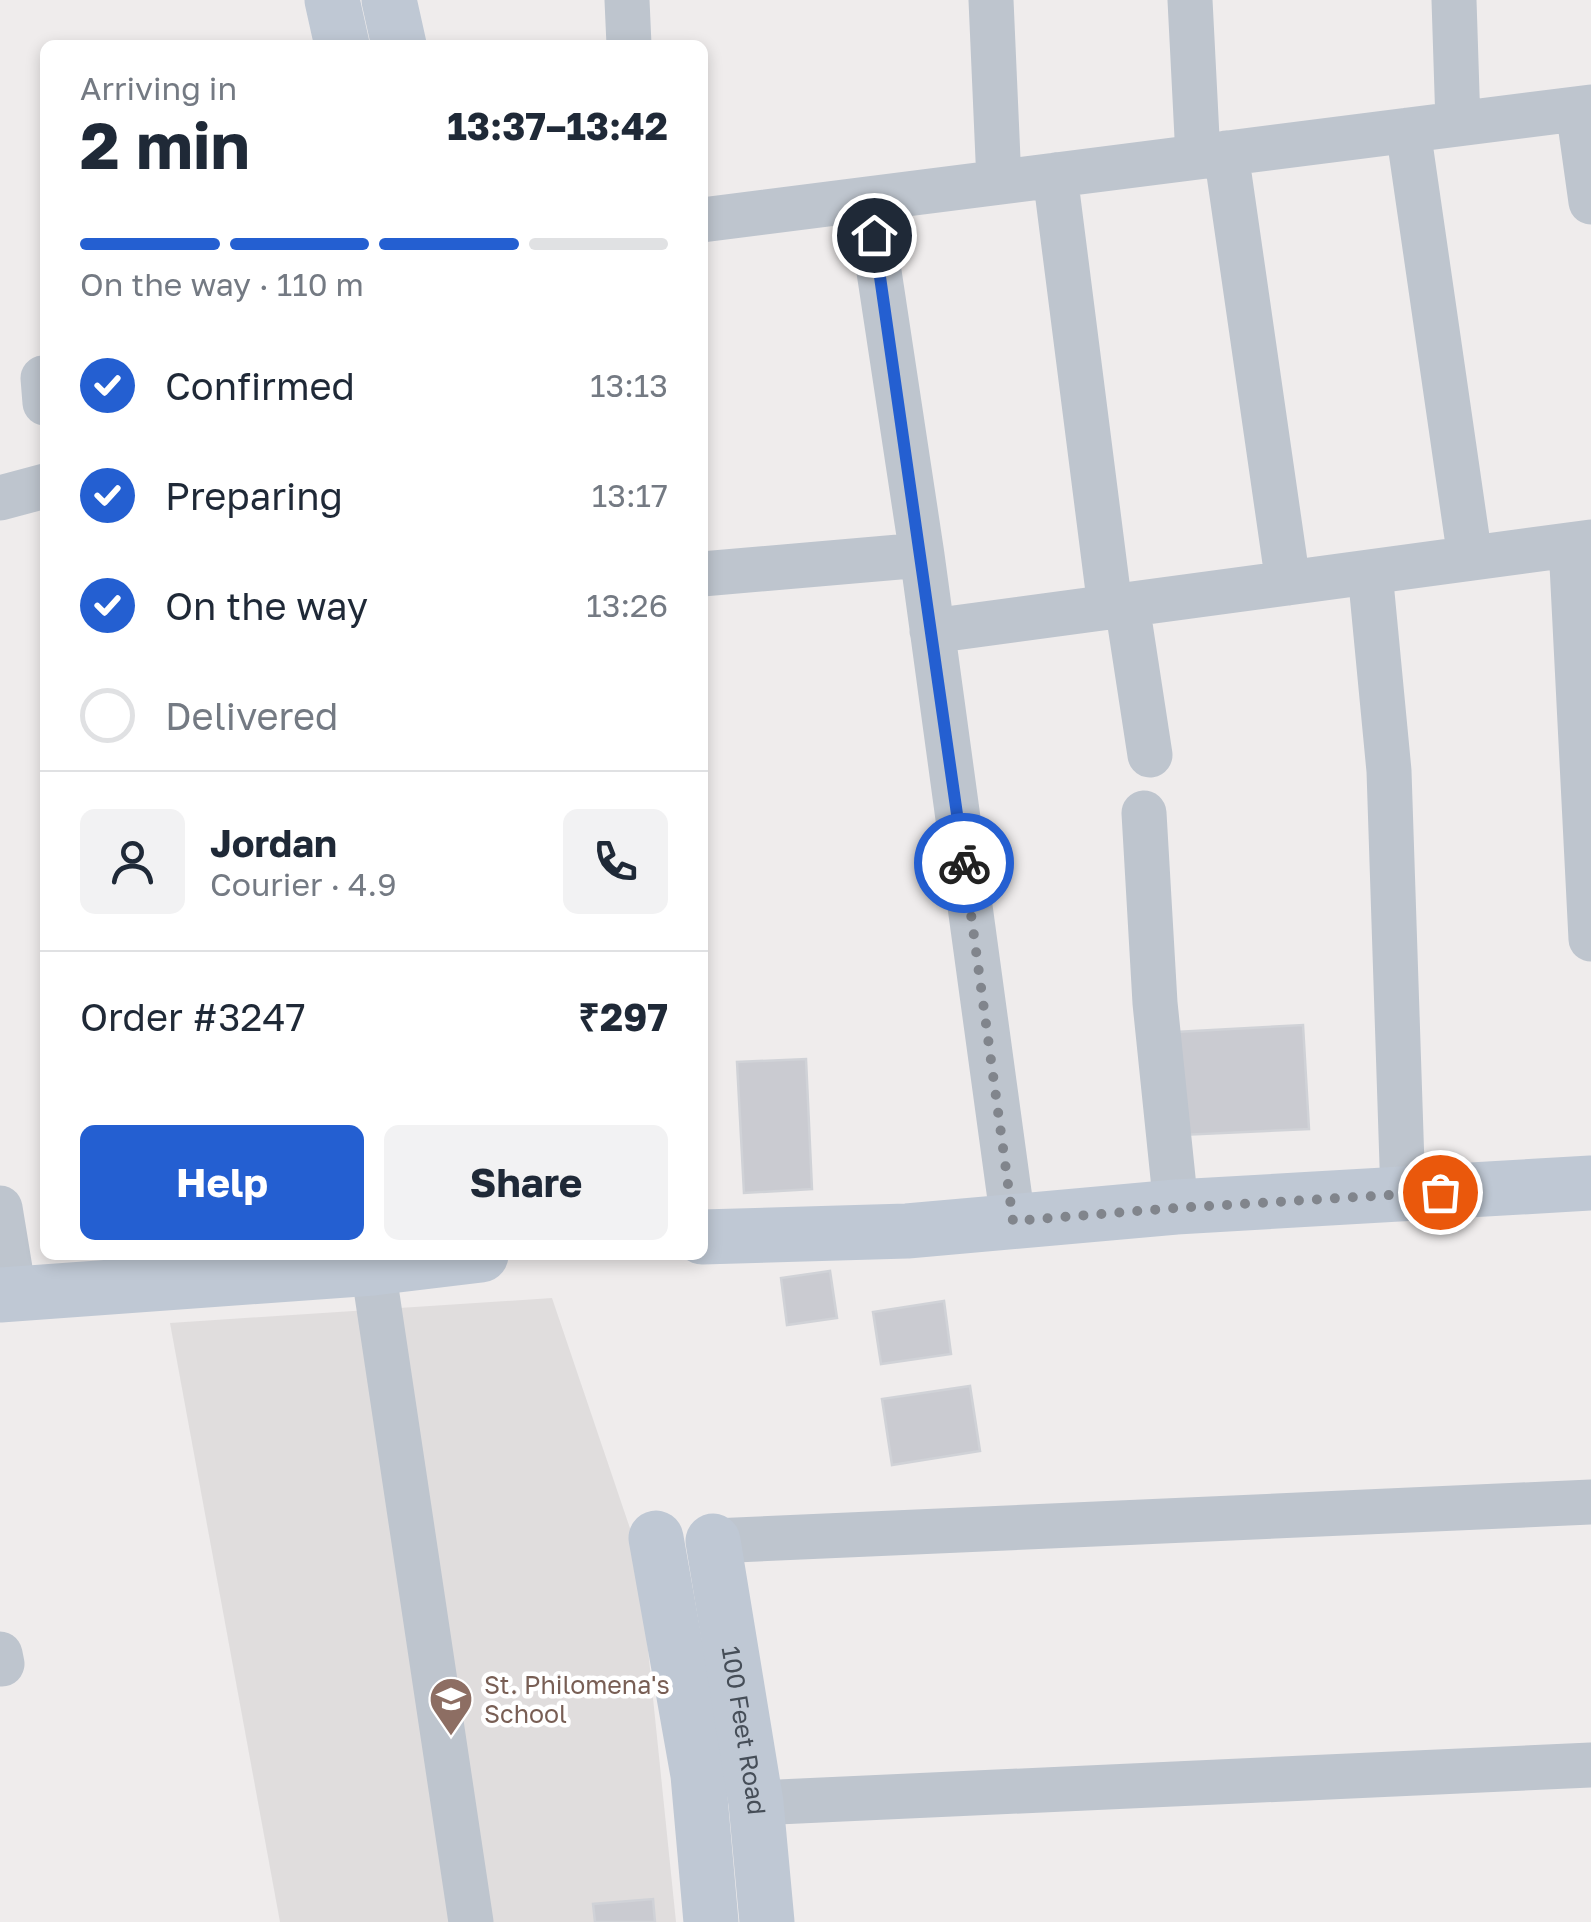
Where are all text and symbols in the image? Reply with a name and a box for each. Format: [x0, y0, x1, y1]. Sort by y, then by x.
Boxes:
text: Arriving in [80, 69, 237, 107]
text: 13:37–13:42 [447, 103, 668, 148]
text: 2 min [80, 105, 250, 183]
pin [832, 193, 917, 278]
icon: home [847, 208, 902, 263]
text: On the way · 110 m [80, 265, 364, 303]
icon: check [80, 358, 135, 413]
text: Confirmed [165, 363, 355, 408]
text: 13:13 [590, 366, 668, 404]
icon: check [80, 468, 135, 523]
text: Preparing [165, 473, 343, 518]
text: 13:17 [592, 476, 668, 514]
icon: check [80, 578, 135, 633]
text: On the way [165, 583, 368, 628]
text: 13:26 [586, 586, 668, 624]
text: Delivered [165, 693, 338, 738]
button: person [80, 809, 185, 914]
button: phone [563, 809, 668, 914]
courier [914, 813, 1014, 913]
text: Jordan [210, 820, 337, 865]
icon: bike [937, 836, 992, 891]
text: Courier · 4.9 [210, 865, 397, 903]
text: Order #3247 [80, 994, 306, 1039]
text: ₹297 [578, 994, 668, 1039]
button: Help [80, 1125, 364, 1240]
button: Share [384, 1125, 668, 1240]
pin [1398, 1150, 1483, 1235]
icon: bag [1413, 1165, 1468, 1220]
street label: 100 Feet Road [715, 1644, 773, 1816]
place label: St. Philomena's School [484, 1669, 670, 1729]
school or university icon: St. Philomena's School [428, 1676, 474, 1737]

